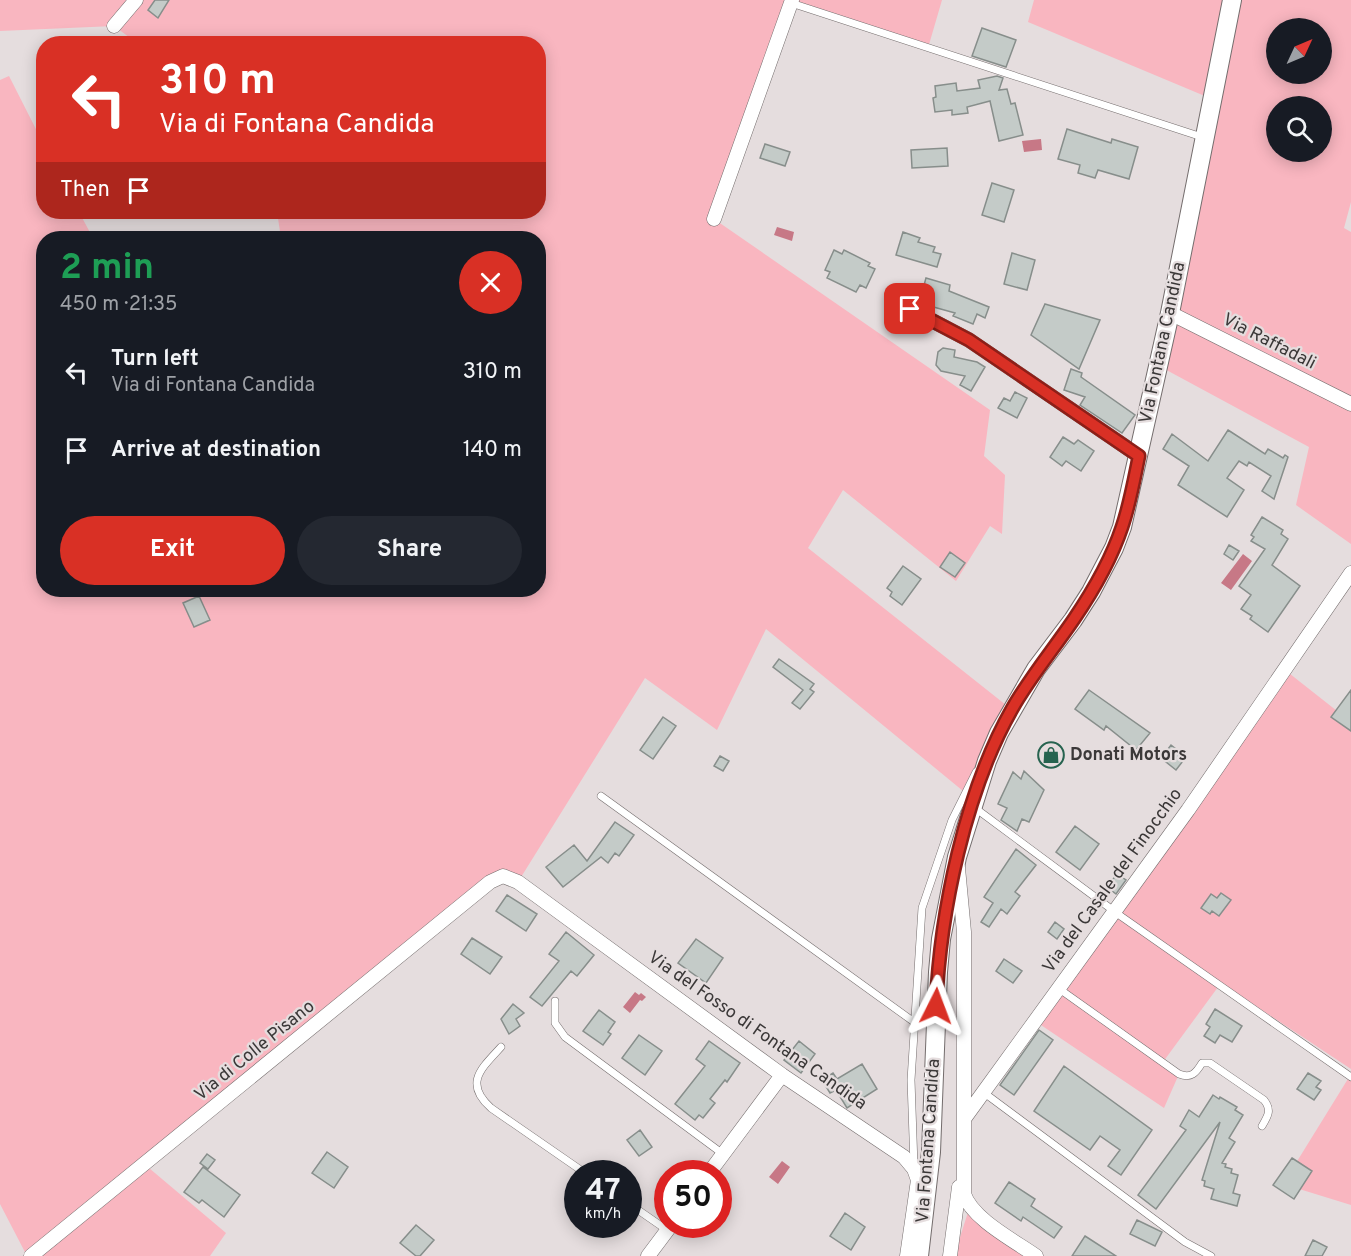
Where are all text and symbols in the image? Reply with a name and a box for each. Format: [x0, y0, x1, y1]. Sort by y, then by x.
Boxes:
north arrow [1266, 18, 1332, 84]
map controls [1266, 18, 1332, 162]
text: 310 m [159, 56, 276, 109]
icon: left [60, 60, 138, 138]
button: search [1266, 96, 1332, 162]
text: Via di Fontana Candida [159, 108, 435, 142]
icon: arrive [122, 174, 155, 207]
text: Then [60, 177, 110, 204]
text: 2 min [60, 246, 154, 292]
button: close [459, 251, 522, 314]
street label: Via Fontana Candida [1135, 260, 1191, 426]
pin [884, 283, 935, 334]
text: 450 m · 21:35 [60, 292, 177, 318]
icon: arrive [893, 292, 926, 325]
street label: Via Raffadali [1218, 309, 1320, 375]
text: Turn left [111, 346, 199, 373]
icon: left [60, 356, 93, 389]
text: 310 m [463, 359, 522, 386]
text: Via di Fontana Candida [111, 373, 315, 399]
icon: arrive [60, 434, 93, 467]
text: Arrive at destination [111, 437, 321, 464]
text: 140 m [463, 437, 522, 464]
button: Exit [60, 516, 285, 585]
button: Share [297, 516, 522, 585]
shop icon: Donati Motors [1036, 740, 1066, 770]
place label: Donati Motors [1070, 744, 1187, 767]
street label: Via del Casale del Finocchio [1038, 784, 1188, 978]
street label: Via del Fosso di Fontana Candida [643, 946, 871, 1116]
position arrow [904, 974, 968, 1038]
street label: Via di Colle Pisano [190, 995, 320, 1107]
street label: Via Fontana Candida [912, 1058, 946, 1224]
speed limit sign: 50 [654, 1160, 732, 1238]
text: 47 [585, 1173, 621, 1210]
text: km/h [585, 1205, 621, 1224]

